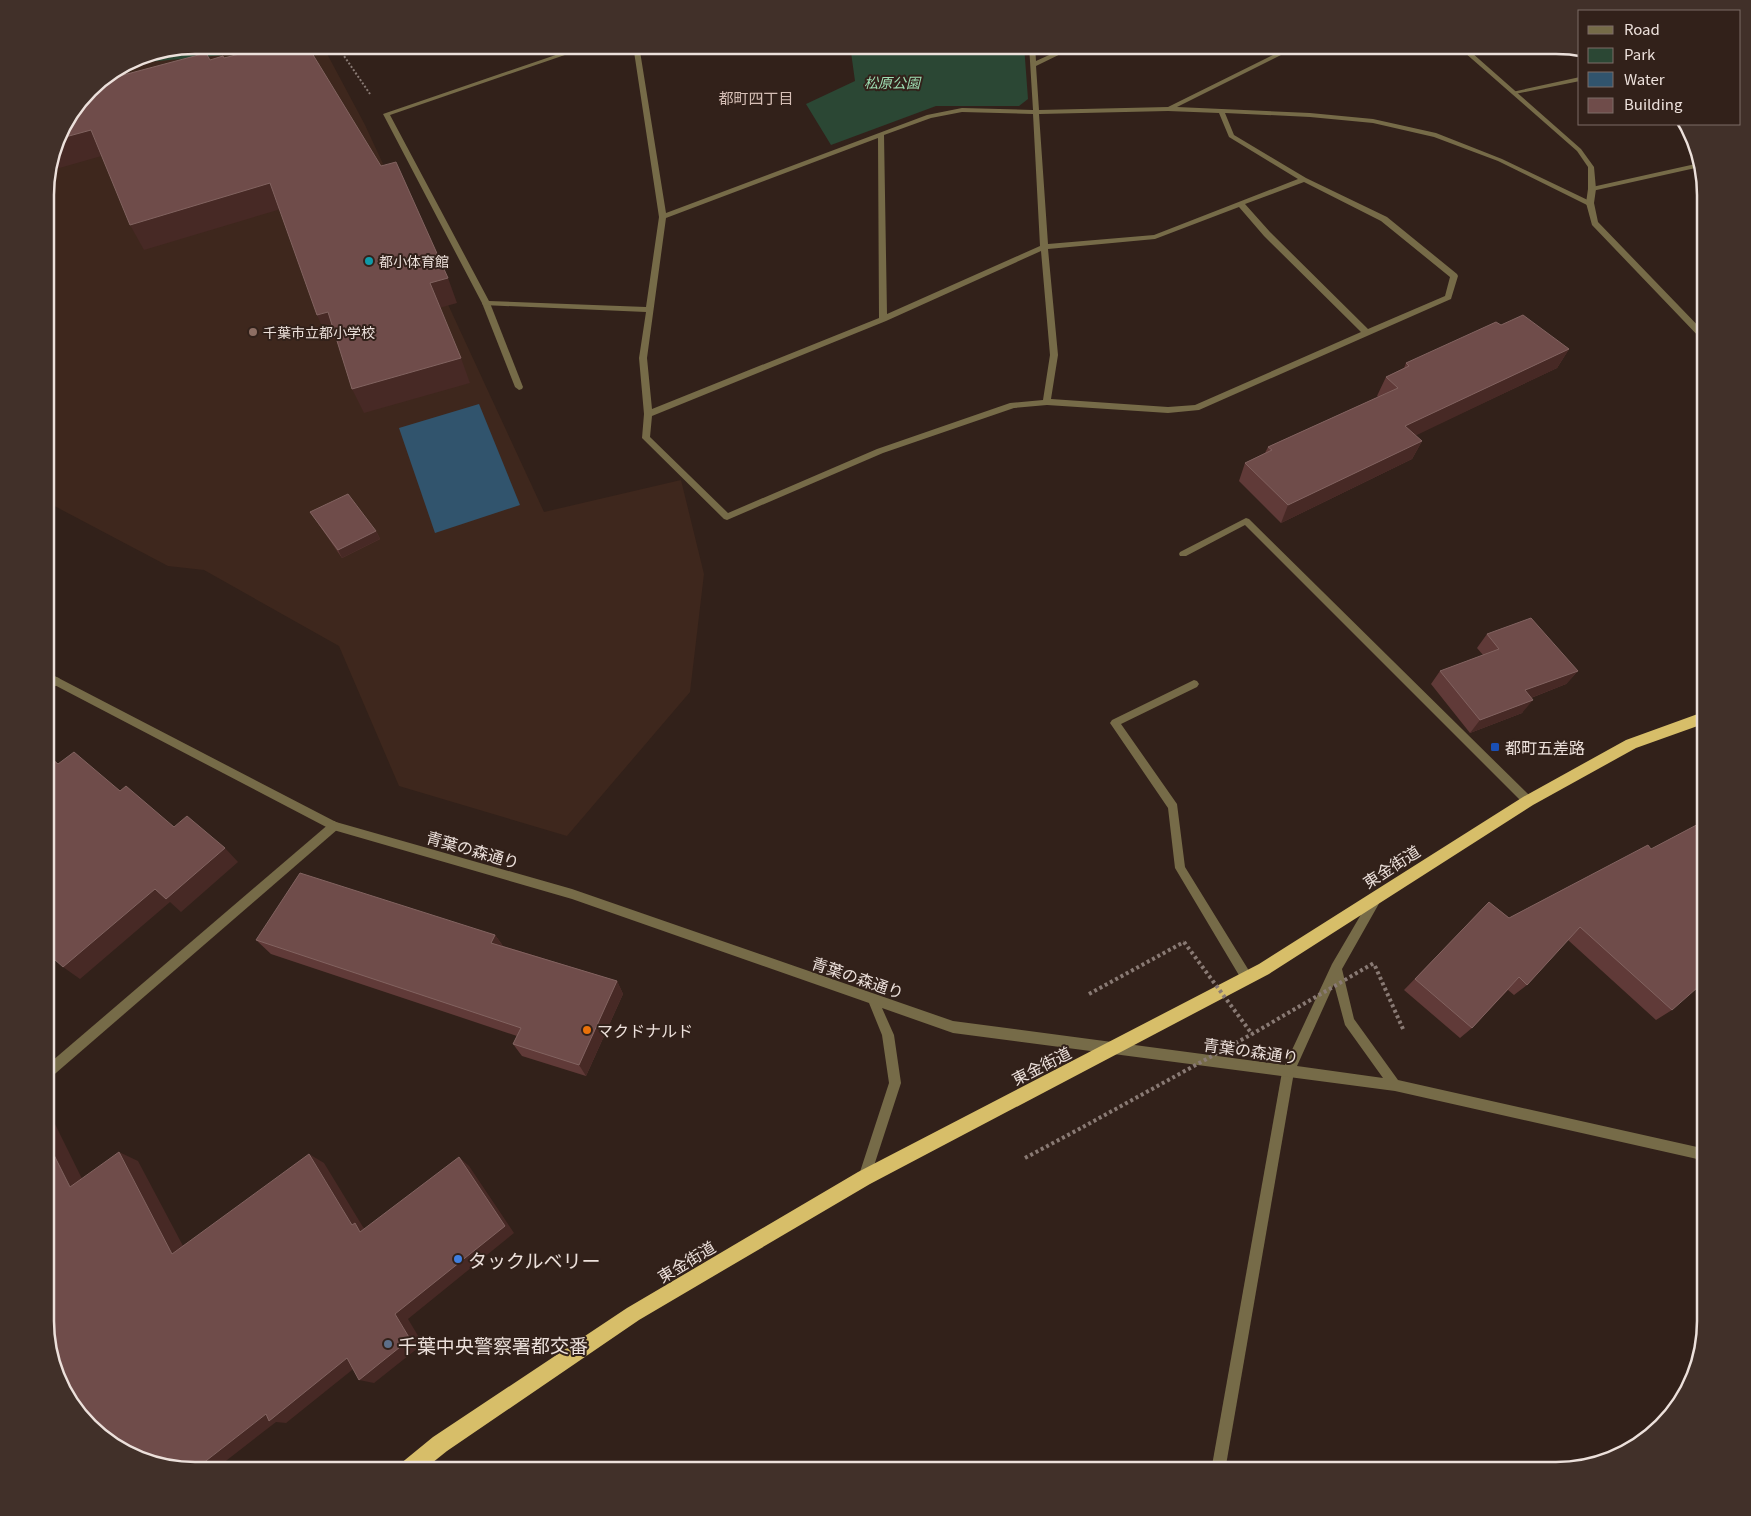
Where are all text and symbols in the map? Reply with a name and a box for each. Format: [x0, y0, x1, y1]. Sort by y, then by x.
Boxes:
legend [1578, 10, 1741, 125]
text: Road [1624, 18, 1660, 39]
text: Park [1624, 43, 1656, 64]
text: Water [1624, 68, 1665, 89]
park label: 松原公園 [864, 72, 922, 92]
district label: 都町四丁目 [718, 87, 794, 108]
text: Building [1624, 93, 1683, 114]
place label: 都小体育館 [379, 251, 449, 271]
marker: 都小体育館 [363, 255, 375, 267]
place label: 千葉市立都小学校 [263, 322, 375, 342]
marker: 千葉市立都小学校 [247, 326, 259, 338]
place label: 都町五差路 [1505, 735, 1585, 759]
marker: 都町五差路 [1489, 741, 1501, 753]
street label: 青葉の森通り [424, 824, 522, 874]
street label: 東金街道 [1358, 839, 1424, 893]
street label: 青葉の森通り [809, 950, 907, 1004]
place label: マクドナルド [597, 1018, 693, 1042]
marker: マクドナルド [581, 1024, 593, 1036]
street label: 青葉の森通り [1202, 1031, 1300, 1069]
street label: 東金街道 [1007, 1040, 1075, 1090]
street label: 東金街道 [652, 1234, 720, 1288]
place label: タックルベリー [468, 1246, 600, 1273]
marker: タックルベリー [452, 1253, 464, 1265]
place label: 千葉中央警察署都交番 [398, 1331, 588, 1358]
marker: 千葉中央警察署都交番 [382, 1338, 394, 1350]

